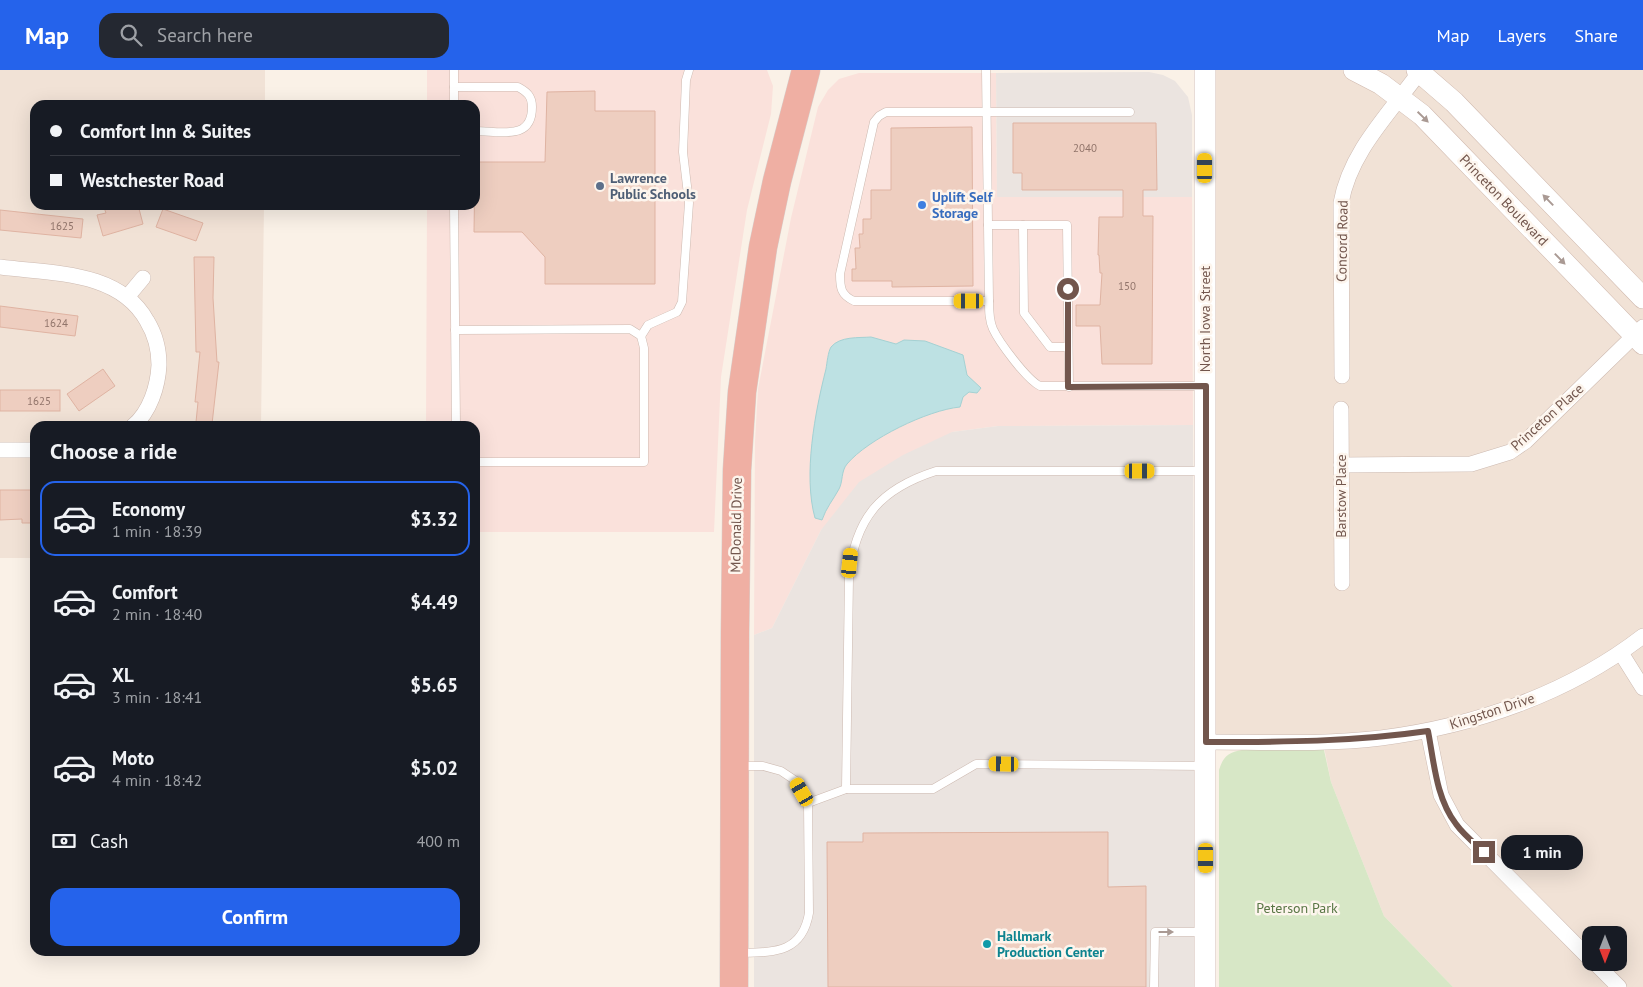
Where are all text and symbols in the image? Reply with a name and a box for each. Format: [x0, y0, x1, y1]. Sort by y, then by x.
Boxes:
search box [99, 13, 449, 58]
text: Map [25, 20, 69, 51]
icon: search [117, 21, 145, 49]
text: Search here [157, 23, 253, 47]
text: Map [1437, 24, 1469, 47]
text: Layers [1497, 24, 1546, 47]
text: Share [1574, 24, 1618, 47]
one-way arrow [1417, 111, 1429, 123]
text: Comfort Inn & Suites [80, 119, 251, 143]
house number: 2040 [1073, 141, 1097, 155]
street label: Princeton Boulevard [1456, 151, 1552, 249]
car [1197, 153, 1212, 183]
text: Westchester Road [80, 168, 224, 192]
place label: Lawrence Public Schools [610, 169, 696, 203]
marker: Lawrence Public Schools [594, 180, 606, 192]
place label: Uplift Self Storage [932, 188, 994, 222]
one-way arrow [1542, 194, 1554, 206]
marker: Uplift Self Storage [916, 199, 928, 211]
street label: Concord Road [1332, 200, 1352, 282]
house number: 1625 [50, 219, 74, 233]
one-way arrow [1554, 253, 1566, 265]
street label: North Iowa Street [1196, 266, 1214, 372]
route start [1057, 278, 1079, 300]
house number: 150 [1118, 279, 1136, 293]
car [954, 294, 984, 309]
house number: 1624 [44, 316, 68, 330]
street label: Princeton Place [1507, 380, 1587, 454]
house number: 1625 [27, 394, 51, 408]
text: Choose a ride [50, 437, 177, 465]
street label: Barstow Place [1332, 454, 1350, 538]
car [1125, 464, 1155, 479]
street label: McDonald Drive [726, 477, 746, 573]
icon: car [52, 496, 97, 541]
text: Economy [112, 497, 185, 521]
text: $3.32 [410, 507, 458, 531]
text: 1 min · 18:39 [112, 521, 202, 541]
car [840, 547, 859, 579]
icon: car [52, 579, 97, 624]
text: Comfort [112, 580, 178, 604]
text: $4.49 [410, 590, 458, 614]
text: 2 min · 18:40 [112, 604, 202, 624]
icon: car [52, 662, 97, 707]
text: XL [112, 663, 134, 687]
text: $5.65 [410, 673, 458, 697]
text: 3 min · 18:41 [112, 687, 202, 707]
street label: Kingston Drive [1447, 689, 1537, 733]
icon: car [52, 745, 97, 790]
text: Moto [112, 746, 154, 770]
text: $5.02 [410, 756, 458, 780]
car [988, 756, 1019, 772]
text: 4 min · 18:42 [112, 770, 202, 790]
car [788, 775, 815, 809]
icon: cash [50, 827, 78, 855]
text: Cash [90, 829, 128, 853]
text: 400 m [417, 831, 460, 851]
callout: 1 min [1502, 834, 1584, 870]
route end [1473, 841, 1495, 863]
text: 1 min [1522, 842, 1562, 862]
car [1198, 843, 1213, 873]
button: Confirm [50, 888, 460, 946]
park label: Peterson Park [1256, 899, 1338, 917]
north arrow [1582, 926, 1628, 971]
map controls [1582, 926, 1627, 971]
place label: Hallmark Production Center [997, 927, 1104, 961]
one-way arrow [1158, 928, 1174, 936]
marker: Hallmark Production Center [981, 938, 993, 950]

